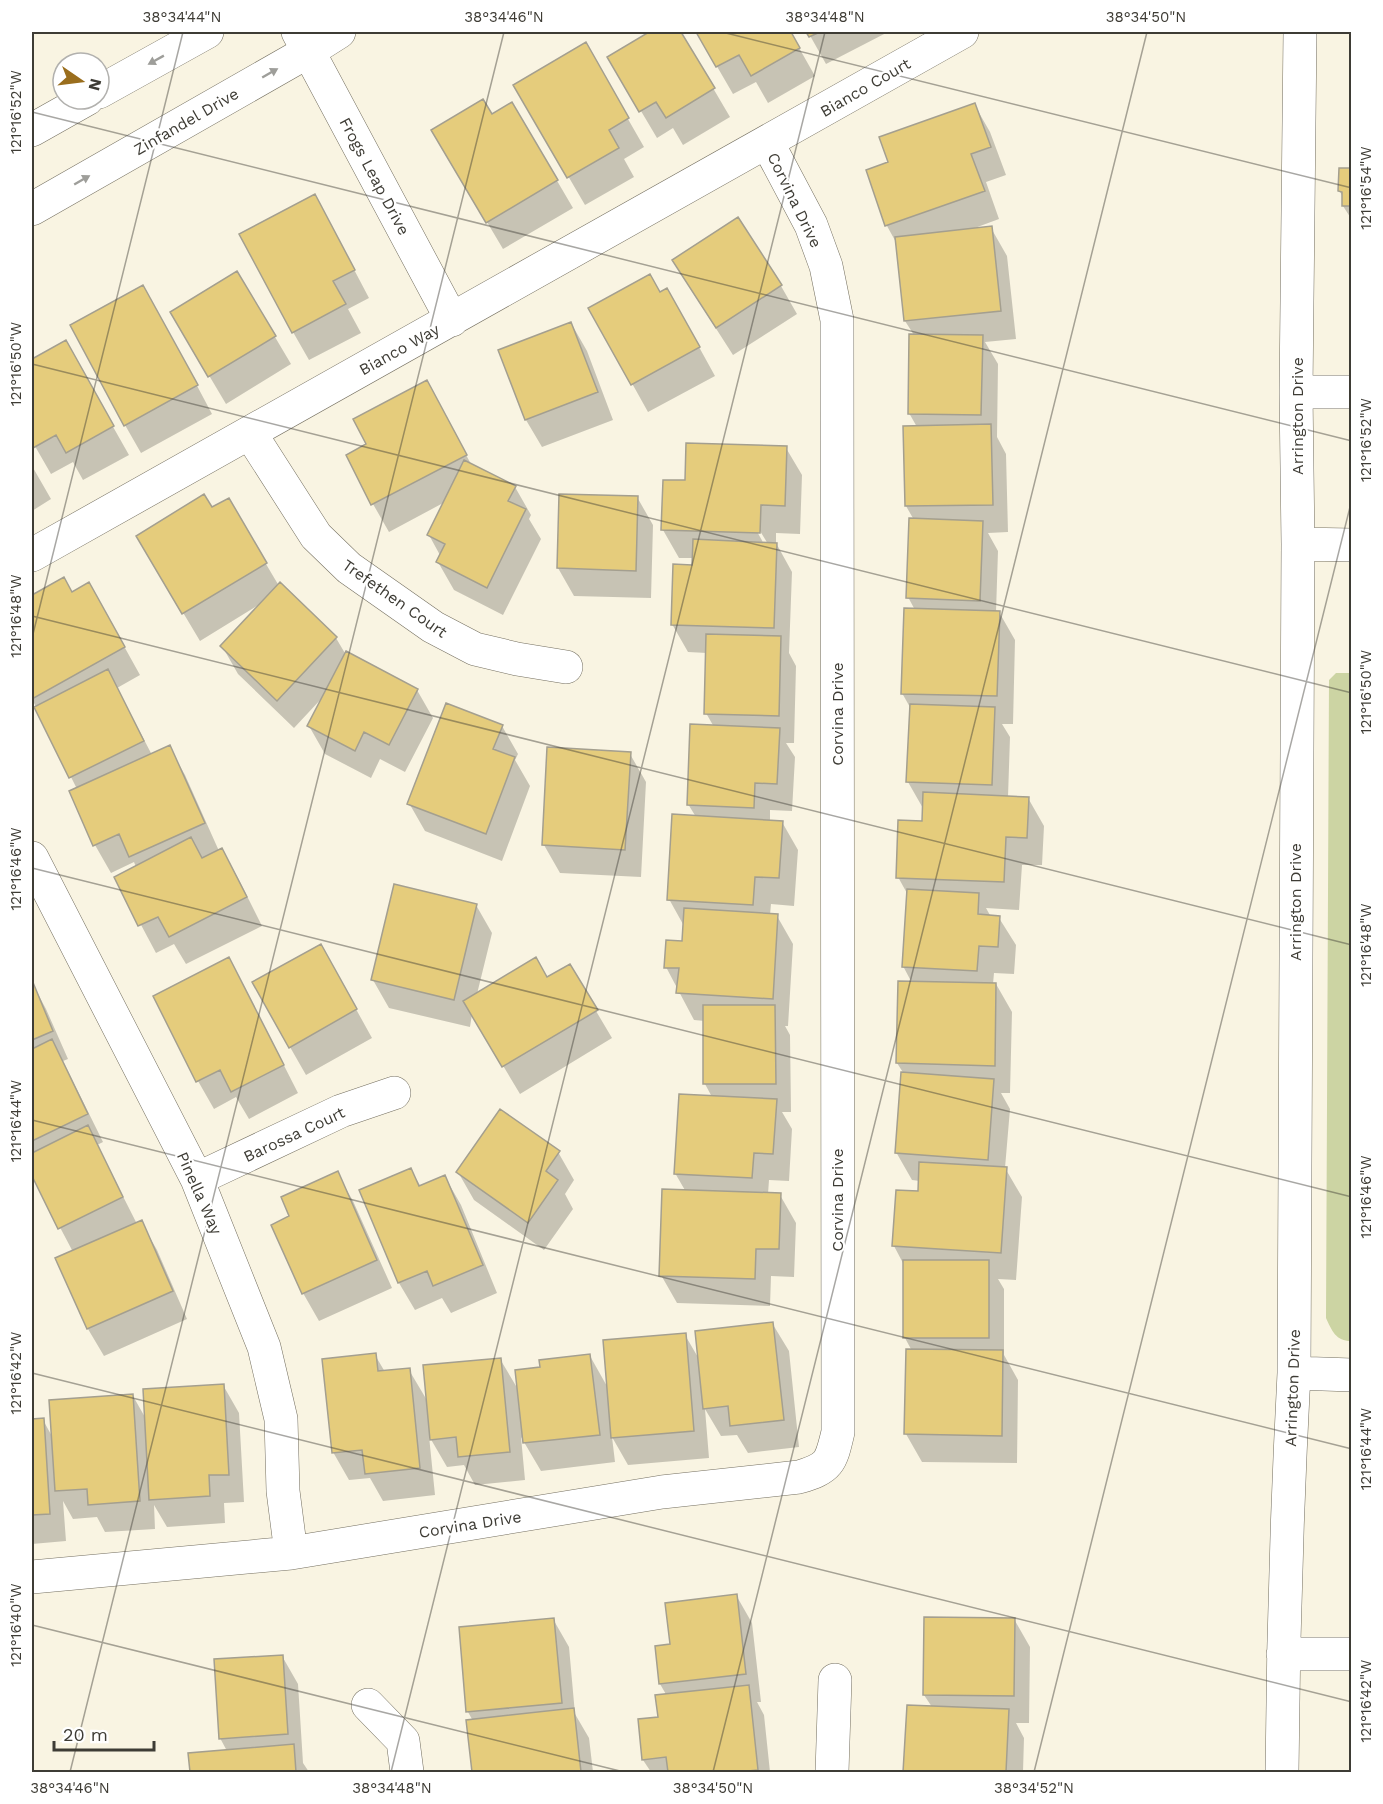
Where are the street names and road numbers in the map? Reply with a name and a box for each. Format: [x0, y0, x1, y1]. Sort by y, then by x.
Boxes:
street label: Bianco Court [817, 54, 914, 121]
street label: Zinfandel Drive [131, 84, 242, 159]
street label: Frogs Leap Drive [336, 114, 414, 238]
street label: Corvina Drive [763, 150, 826, 251]
street label: Bianco Way [356, 319, 443, 379]
street label: Arrington Drive [1288, 357, 1307, 475]
street label: Trefethen Court [339, 555, 451, 642]
street label: Corvina Drive [828, 662, 847, 766]
street label: Arrington Drive [1286, 843, 1305, 961]
street label: Barossa Court [241, 1103, 348, 1166]
street label: Corvina Drive [828, 1148, 847, 1252]
street label: Pinella Way [173, 1149, 226, 1238]
street label: Arrington Drive [1281, 1329, 1304, 1447]
street label: Corvina Drive [417, 1507, 523, 1542]

